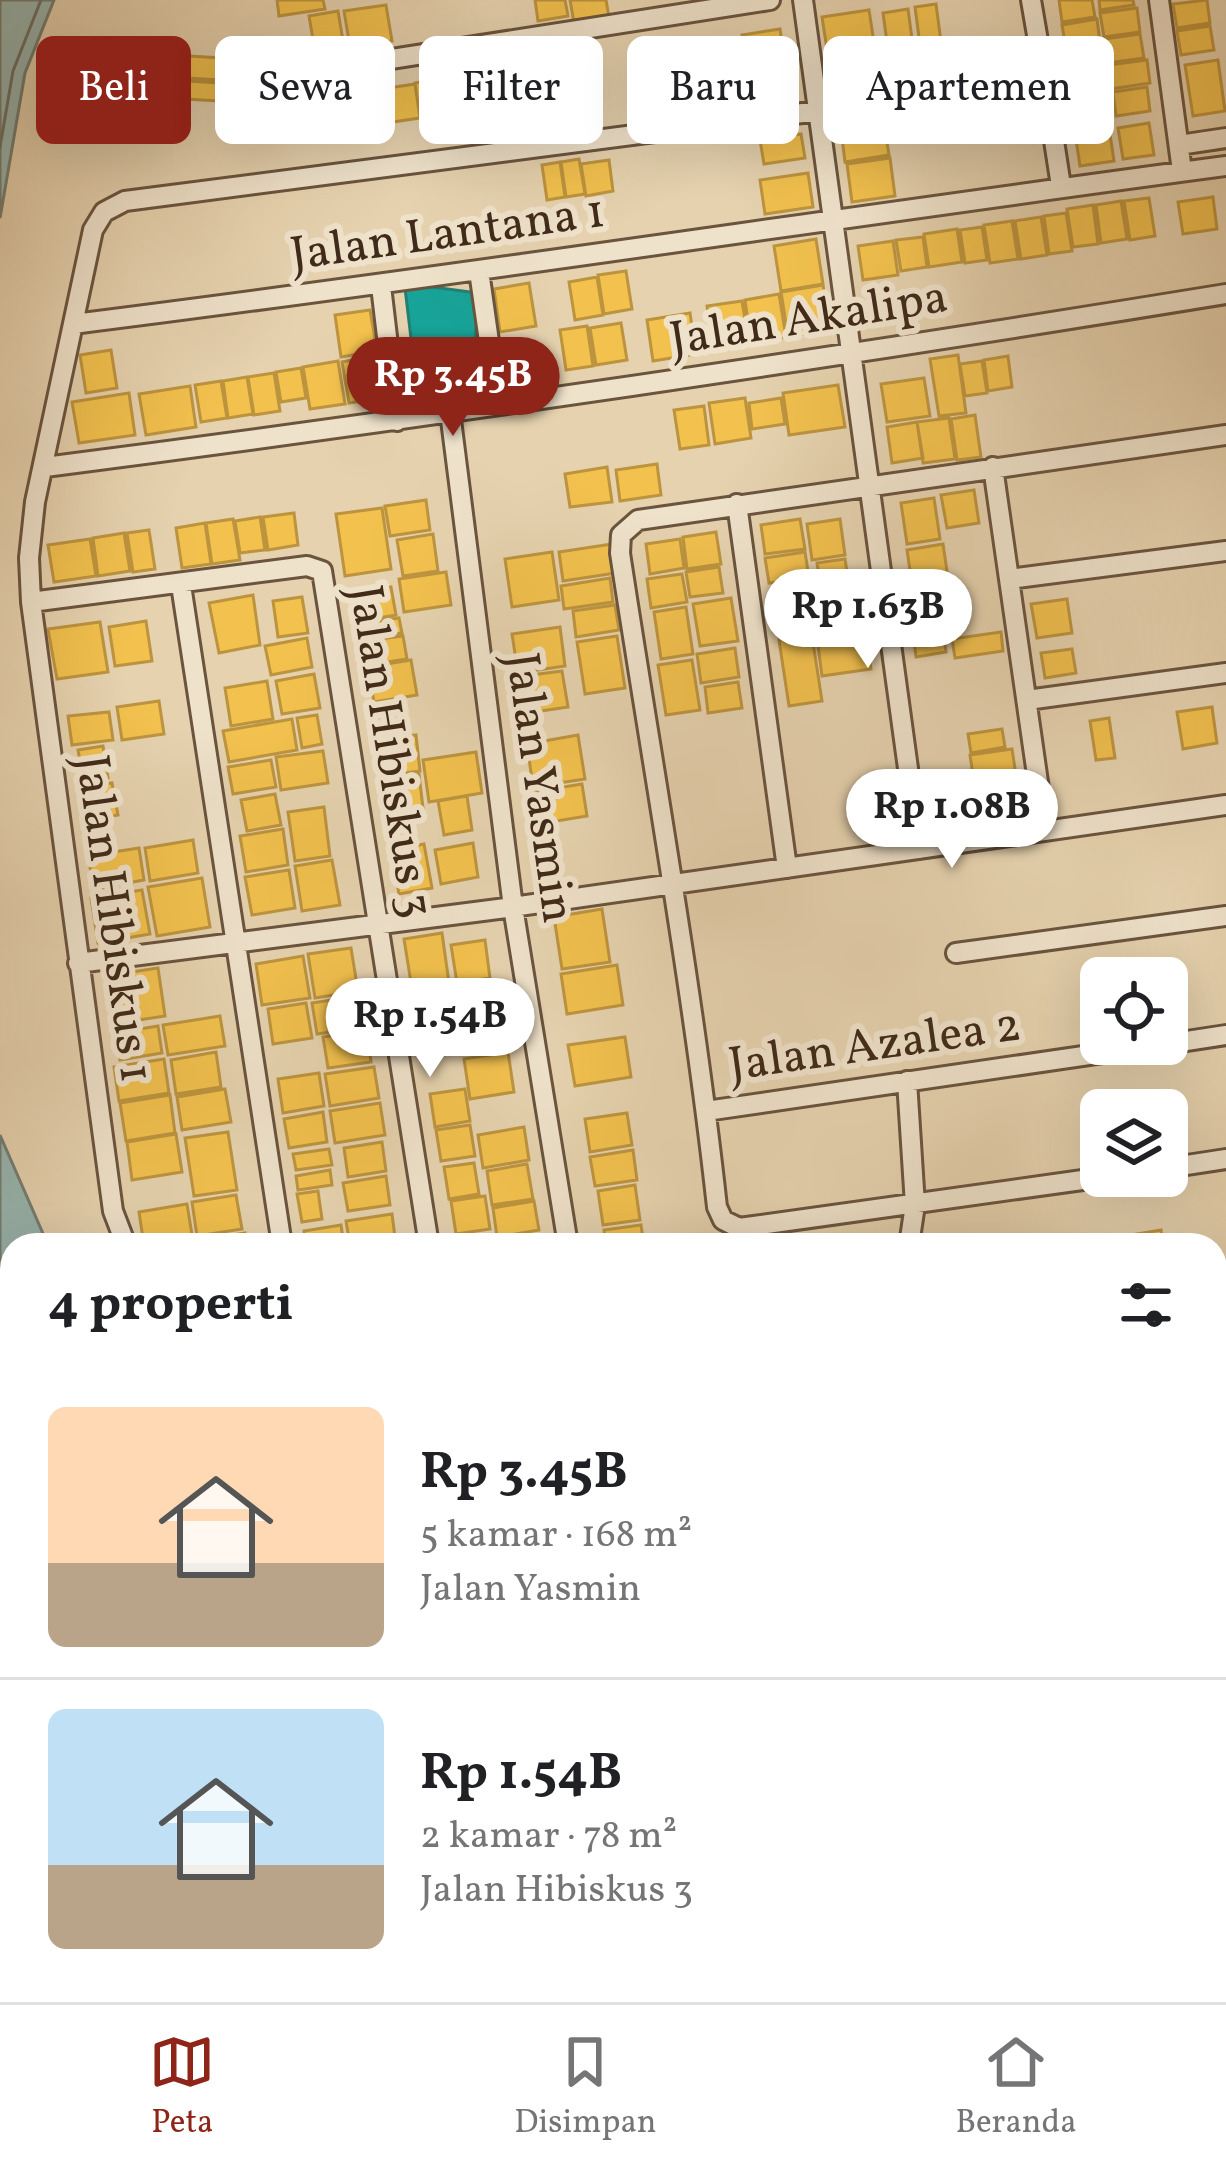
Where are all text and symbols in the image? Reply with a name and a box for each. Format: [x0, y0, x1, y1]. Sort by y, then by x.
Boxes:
chip: Beli [36, 36, 191, 144]
chip: Sewa [215, 36, 395, 144]
chip: Filter [419, 36, 603, 144]
chip: Baru [627, 36, 799, 144]
chip: Apartemen [823, 36, 1114, 144]
street label: Jalan Lantana 1 [286, 180, 610, 290]
street label: Jalan Akalipa [665, 265, 953, 375]
pin: Rp 3.45B [329, 337, 577, 439]
text: Rp 3.45B [374, 349, 532, 403]
pin: Rp 1.63B [744, 569, 992, 671]
street label: Jalan Hibiskus 3 [330, 581, 448, 923]
text: Rp 1.63B [791, 581, 945, 635]
street label: Jalan Yasmin [486, 649, 590, 927]
street label: Jalan Hibiskus 1 [56, 751, 168, 1087]
pin: Rp 1.08B [828, 769, 1076, 871]
text: Rp 1.08B [873, 781, 1031, 835]
map controls [1080, 957, 1188, 1197]
button: locate [1080, 957, 1188, 1065]
pin: Rp 1.54B [306, 978, 554, 1080]
text: Rp 1.54B [353, 990, 507, 1044]
street label: Jalan Azalea 2 [725, 993, 1025, 1101]
button: layers [1080, 1089, 1188, 1197]
text: 4 properti [48, 1270, 294, 1341]
icon: filters [1113, 1272, 1179, 1338]
text: Rp 3.45B [420, 1438, 628, 1509]
icon: home [144, 1455, 288, 1599]
text: 5 kamar · 168 m² [420, 1509, 692, 1563]
text: Jalan Yasmin [420, 1563, 641, 1617]
text: Rp 1.54B [420, 1739, 622, 1810]
icon: home [144, 1757, 288, 1901]
text: 2 kamar · 78 m² [420, 1810, 677, 1864]
text: Jalan Hibiskus 3 [420, 1864, 693, 1918]
tab: Peta [149, 2029, 215, 2147]
tab: Disimpan [514, 2029, 657, 2147]
tab: Beranda [955, 2029, 1077, 2147]

